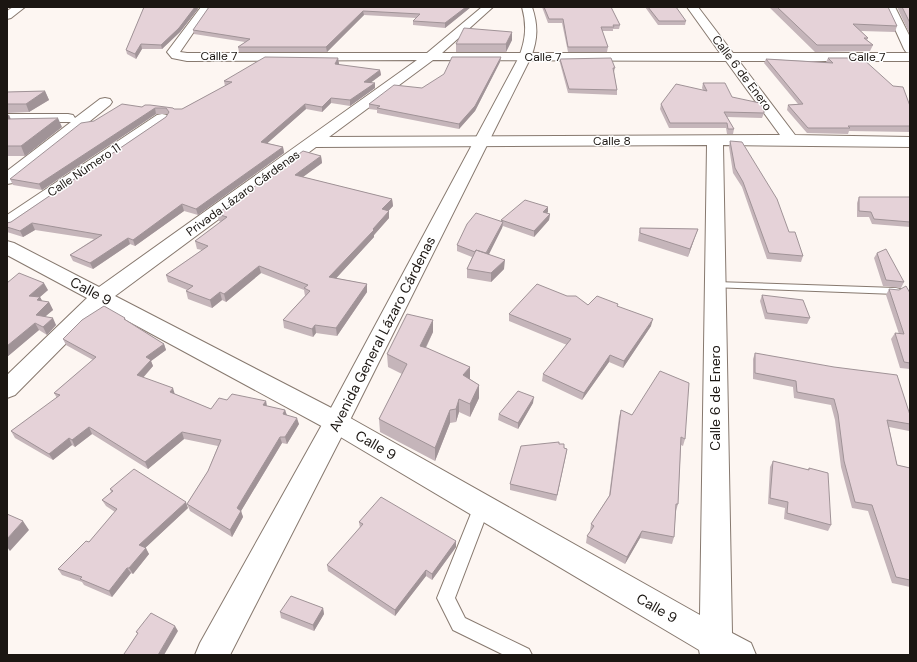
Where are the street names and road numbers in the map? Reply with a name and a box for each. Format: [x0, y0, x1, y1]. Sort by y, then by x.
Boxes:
street label: Calle 6 de Enero [708, 32, 776, 114]
street label: Calle 7 [201, 48, 237, 64]
street label: Calle 7 [525, 49, 561, 65]
street label: Calle 7 [849, 49, 885, 65]
street label: Calle 8 [593, 133, 631, 149]
street label: Calle Número 11 [44, 140, 124, 200]
street label: Privada Lázaro Cárdenas [183, 146, 303, 240]
street label: Avenida General Lázaro Cárdenas [325, 233, 439, 435]
street label: Calle 9 [67, 273, 115, 309]
street label: Calle 6 de Enero [706, 345, 724, 451]
street label: Calle 9 [352, 426, 400, 464]
street label: Calle 9 [633, 589, 681, 627]

